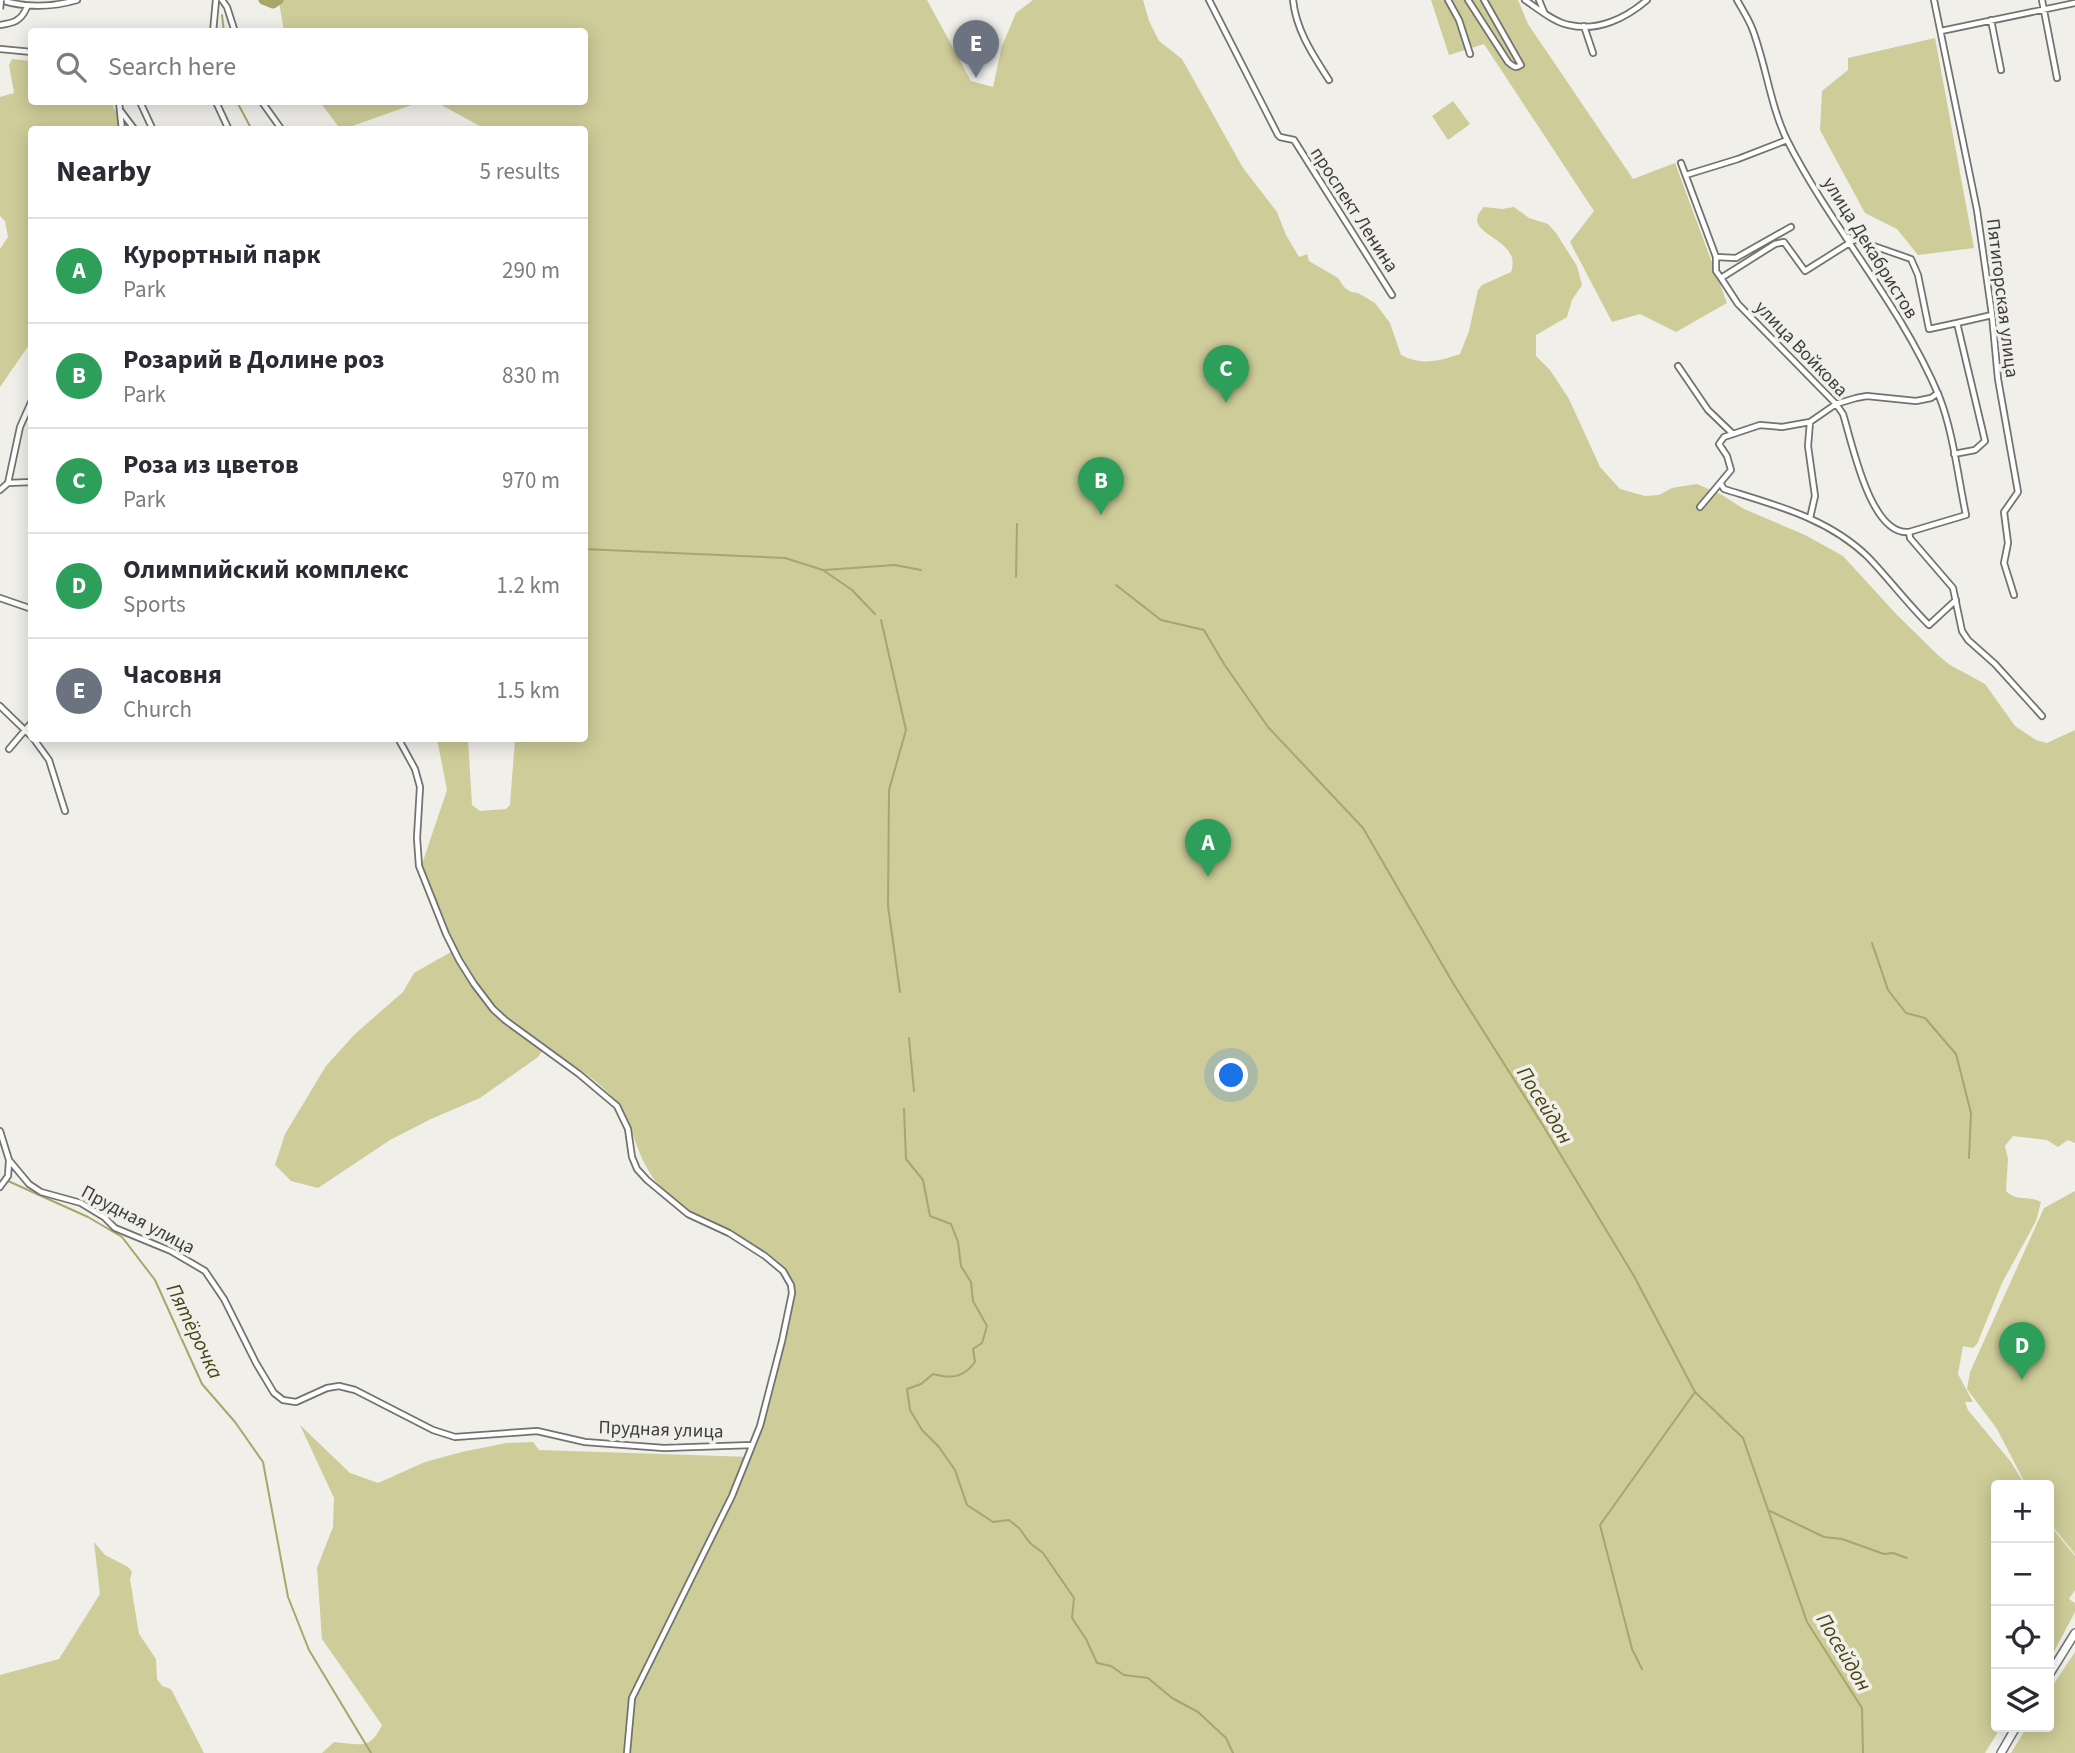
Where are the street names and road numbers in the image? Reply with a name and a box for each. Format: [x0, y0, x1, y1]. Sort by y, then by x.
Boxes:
street label: проспект Ленина [1303, 142, 1405, 278]
street label: улица Декабристов [1815, 172, 1925, 324]
street label: Пятигорская улица [1979, 217, 2025, 379]
street label: улица Войкова [1748, 295, 1854, 403]
street label: Прудная улица [76, 1179, 200, 1261]
street label: Прудная улица [598, 1414, 724, 1446]

